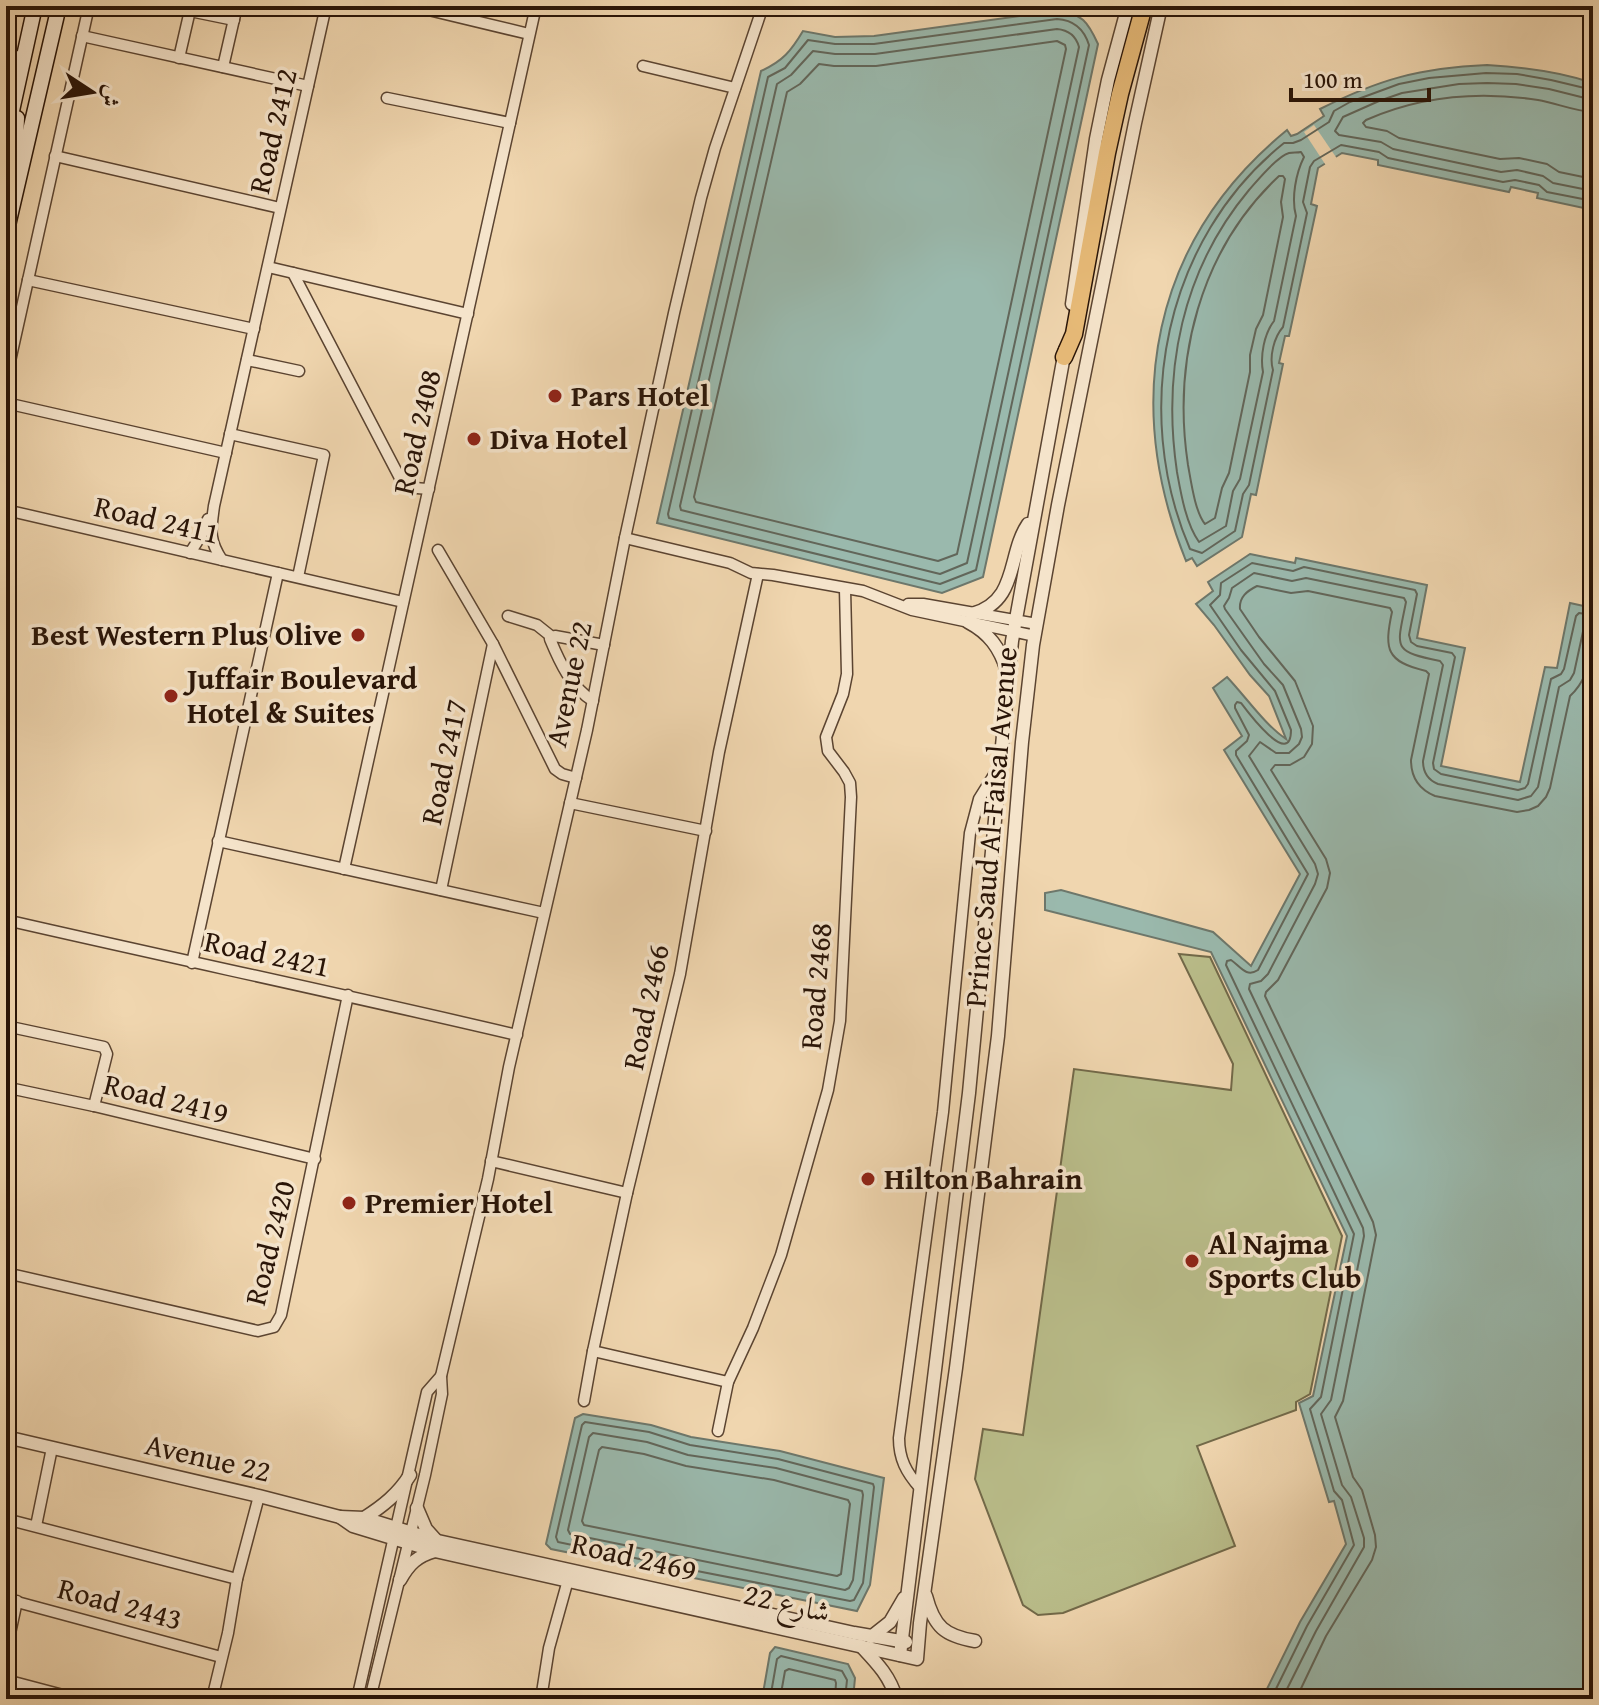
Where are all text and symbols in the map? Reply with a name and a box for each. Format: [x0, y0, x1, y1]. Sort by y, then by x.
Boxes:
north arrow [52, 52, 132, 132]
scale bar [1291, 52, 1429, 102]
text: 100 m [1303, 62, 1363, 97]
street label: Road 2412 [236, 64, 308, 198]
text: ش [94, 82, 129, 110]
street label: Road 2408 [380, 365, 452, 499]
place label: Pars Hotel [571, 373, 709, 417]
marker: Pars Hotel [546, 387, 564, 405]
place label: Diva Hotel [490, 416, 628, 460]
marker: Diva Hotel [465, 430, 483, 448]
street label: Road 2411 [90, 483, 224, 555]
place label: Best Western Plus Olive [31, 612, 342, 656]
street label: Avenue 22 [533, 617, 603, 751]
marker: Best Western Plus Olive [349, 626, 367, 644]
street label: Prince Saud Al-Faisal Avenue [952, 645, 1028, 1009]
place label: Juffair Boulevard Hotel & Suites [182, 656, 418, 734]
marker: Juffair Boulevard Hotel & Suites [162, 687, 180, 705]
street label: Road 2417 [408, 695, 478, 829]
street label: Road 2421 [200, 918, 334, 988]
street label: Road 2468 [788, 921, 842, 1051]
street label: Road 2466 [610, 940, 680, 1074]
street label: Road 2419 [99, 1061, 233, 1135]
place label: Hilton Bahrain [884, 1156, 1083, 1200]
marker: Hilton Bahrain [859, 1170, 877, 1188]
street label: Road 2420 [232, 1176, 306, 1310]
place label: Premier Hotel [365, 1180, 553, 1224]
marker: Premier Hotel [340, 1194, 358, 1212]
place label: Al Najma Sports Club [1208, 1221, 1361, 1299]
marker: Al Najma Sports Club [1183, 1252, 1201, 1270]
street label: Avenue 22 [141, 1421, 275, 1493]
street label: Road 2469 [567, 1520, 701, 1592]
street label: Road 2443 [53, 1565, 187, 1641]
street label: شارع 22 [739, 1571, 835, 1637]

